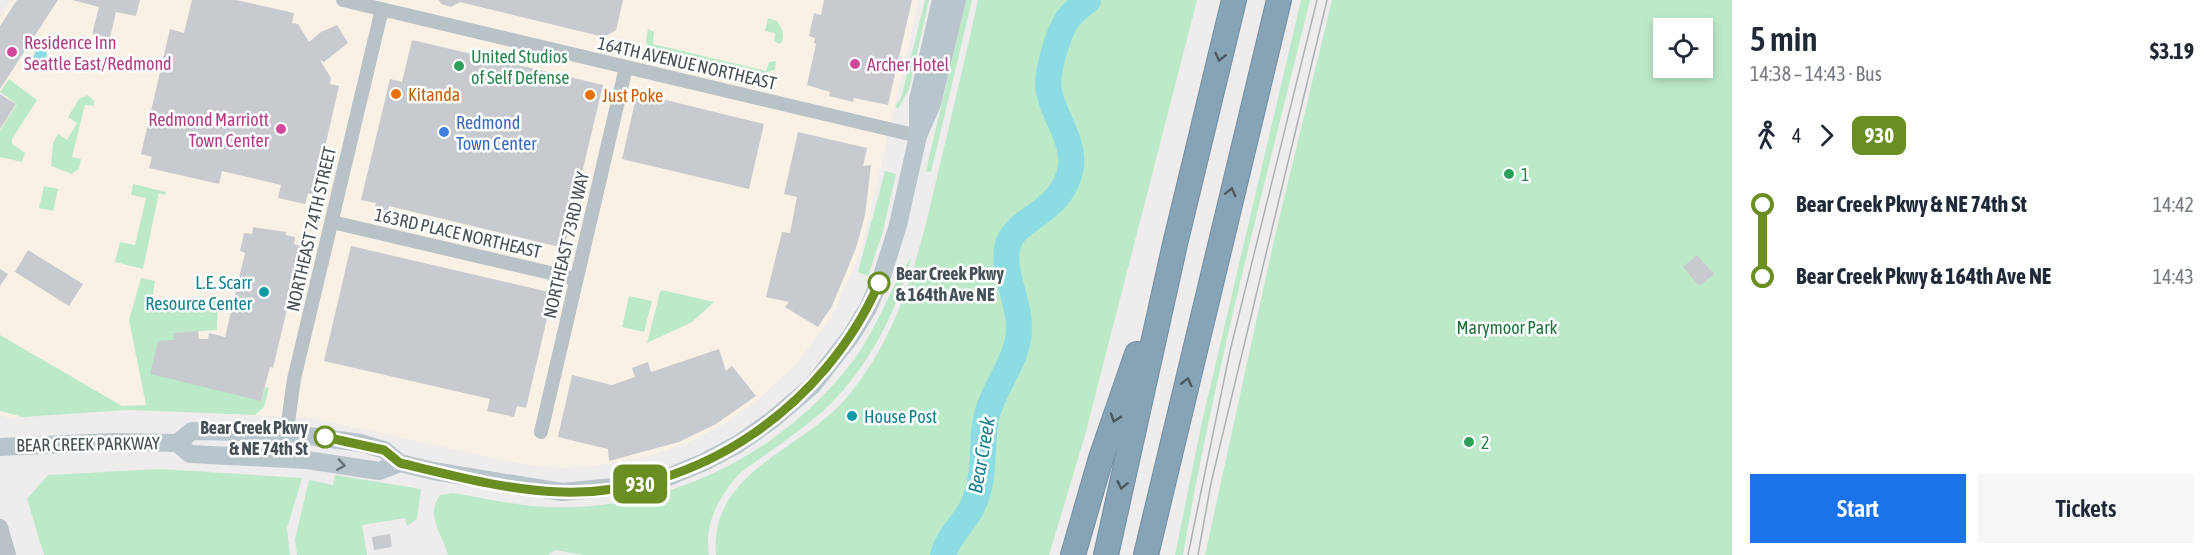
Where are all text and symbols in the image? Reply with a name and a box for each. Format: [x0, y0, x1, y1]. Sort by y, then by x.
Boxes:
map controls [1653, 18, 1713, 78]
button: locate [1653, 18, 1713, 78]
text: 5 min [1750, 20, 1817, 58]
place label: Residence Inn Seattle East/Redmond [24, 32, 172, 74]
street label: 164TH AVENUE NORTHEAST [595, 32, 779, 94]
text: $3.19 [2150, 38, 2194, 64]
marker: Residence Inn Seattle East/Redmond [5, 45, 19, 59]
place label: United Studios of Self Defense [471, 46, 569, 88]
one-way arrow [1214, 52, 1227, 62]
place label: Archer Hotel [867, 54, 950, 75]
marker: Archer Hotel [848, 57, 862, 71]
marker: United Studios of Self Defense [452, 59, 466, 73]
text: 14:38 – 14:43 · Bus [1750, 62, 1882, 85]
place label: Kitanda [408, 84, 460, 105]
place label: Just Poke [602, 85, 663, 106]
marker: Kitanda [389, 87, 403, 101]
marker: Just Poke [583, 88, 597, 102]
place label: Redmond Marriott Town Center [148, 109, 270, 151]
place label: Redmond Town Center [456, 112, 537, 154]
icon: walk [1750, 119, 1783, 152]
icon: forward [1810, 119, 1843, 152]
marker: Redmond Marriott Town Center [274, 122, 288, 136]
text: 930 [1864, 123, 1894, 147]
text: 4 [1792, 124, 1801, 147]
marker: Redmond Town Center [437, 125, 451, 139]
street label: NORTHEAST 74TH STREET [282, 145, 340, 313]
place label: 1 [1521, 164, 1529, 185]
marker: 1 [1502, 167, 1516, 181]
street label: NORTHEAST 73RD WAY [539, 170, 593, 320]
one-way arrow [1224, 188, 1237, 198]
text: Bear Creek Pkwy & NE 74th St [1796, 191, 2027, 217]
text: 14:42 [2153, 193, 2194, 216]
street label: 163RD PLACE NORTHEAST [373, 204, 543, 262]
place label: Bear Creek Pkwy & 164th Ave NE [896, 263, 1004, 305]
text: Bear Creek Pkwy & 164th Ave NE [1796, 263, 2051, 289]
text: 14:43 [2153, 265, 2194, 288]
place label: L.E. Scarr Resource Center [145, 272, 253, 314]
marker: Bear Creek Pkwy & 164th Ave NE [868, 272, 890, 294]
marker: L.E. Scarr Resource Center [257, 285, 271, 299]
park label: Marymoor Park [1457, 317, 1558, 338]
one-way arrow [1180, 378, 1193, 388]
place label: House Post [864, 406, 937, 427]
marker: House Post [845, 409, 859, 423]
one-way arrow [1110, 412, 1122, 423]
water label: Bear Creek [963, 415, 999, 495]
place label: Bear Creek Pkwy & NE 74th St [200, 417, 309, 459]
marker: Bear Creek Pkwy & NE 74th St [314, 426, 336, 448]
street label: BEAR CREEK PARKWAY [16, 432, 160, 456]
place label: 2 [1481, 432, 1489, 453]
marker: 2 [1462, 435, 1476, 449]
one-way arrow [336, 458, 346, 470]
line badge: 930 [606, 464, 674, 504]
text: 930 [625, 472, 655, 496]
button: Start [1750, 474, 1966, 543]
button: Tickets [1978, 474, 2194, 543]
one-way arrow [1116, 480, 1129, 490]

